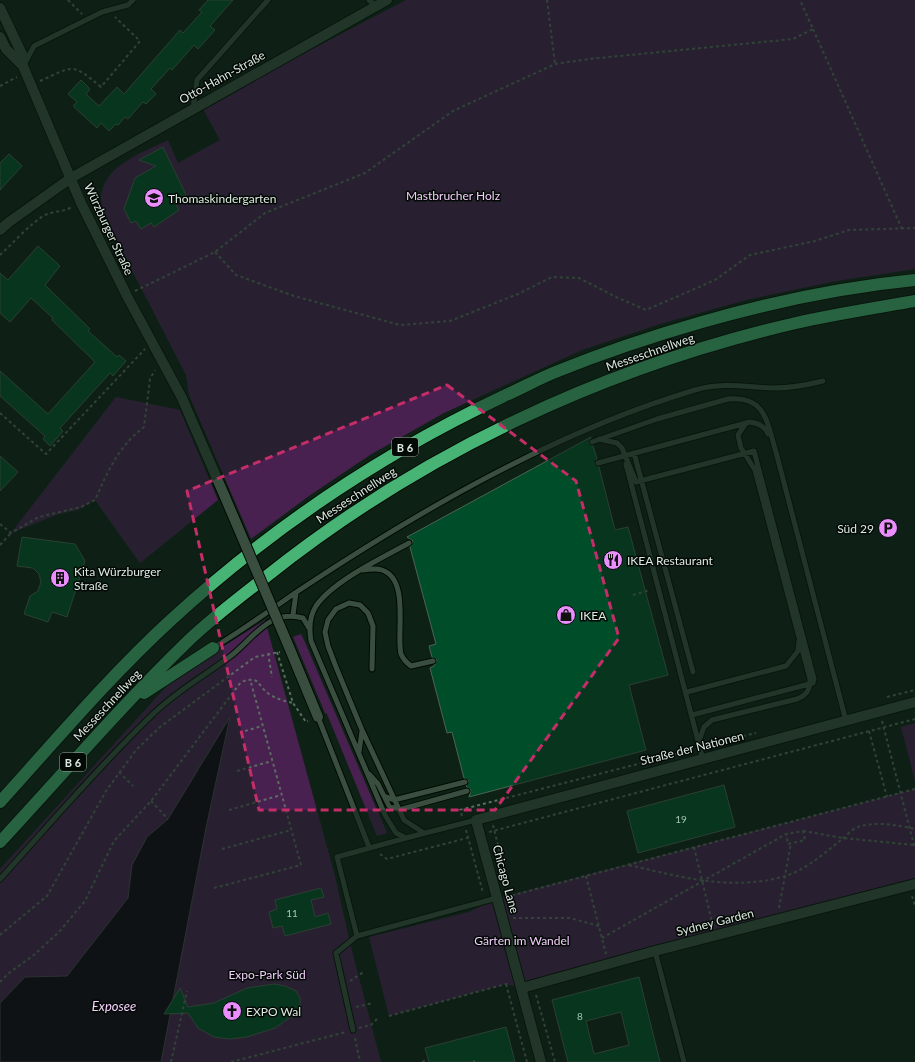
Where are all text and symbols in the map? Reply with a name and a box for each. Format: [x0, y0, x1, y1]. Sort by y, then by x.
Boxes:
street label: Otto-Hahn-Straße [176, 47, 268, 107]
street label: Würzburger Straße [81, 181, 137, 277]
school or university icon: Thomaskindergarten [143, 187, 165, 209]
park label: Mastbrucher Holz [406, 188, 501, 203]
place label: Thomaskindergarten [168, 191, 276, 206]
street label: Messeschnellweg [604, 330, 696, 374]
road number: B 6 [392, 438, 418, 456]
street label: Messeschnellweg [313, 464, 399, 526]
parking icon: Süd 29 [877, 517, 899, 539]
place label: Süd 29 [837, 521, 874, 536]
restaurant icon: IKEA Restaurant [602, 549, 624, 571]
place label: IKEA Restaurant [627, 553, 713, 568]
place label: Kita Würzburger Straße [74, 564, 162, 593]
building icon: Kita Würzburger Straße [49, 567, 71, 589]
shop icon: IKEA [555, 604, 577, 626]
place label: IKEA [580, 608, 607, 623]
street label: Messeschnellweg [70, 666, 144, 744]
street label: Straße der Nationen [639, 728, 745, 768]
road number: B 6 [60, 753, 86, 771]
house number: 19 [675, 813, 687, 825]
street label: Chicago Lane [490, 843, 522, 915]
street label: Sydney Garden [675, 905, 755, 939]
house number: 11 [286, 907, 298, 919]
park label: Gärten im Wandel [474, 933, 570, 948]
park label: Expo-Park Süd [228, 967, 306, 982]
water label: Exposee [92, 998, 136, 1014]
church icon: EXPO Wal [221, 1000, 243, 1022]
place label: EXPO Wal [246, 1004, 301, 1019]
house number: 8 [577, 1010, 583, 1022]

